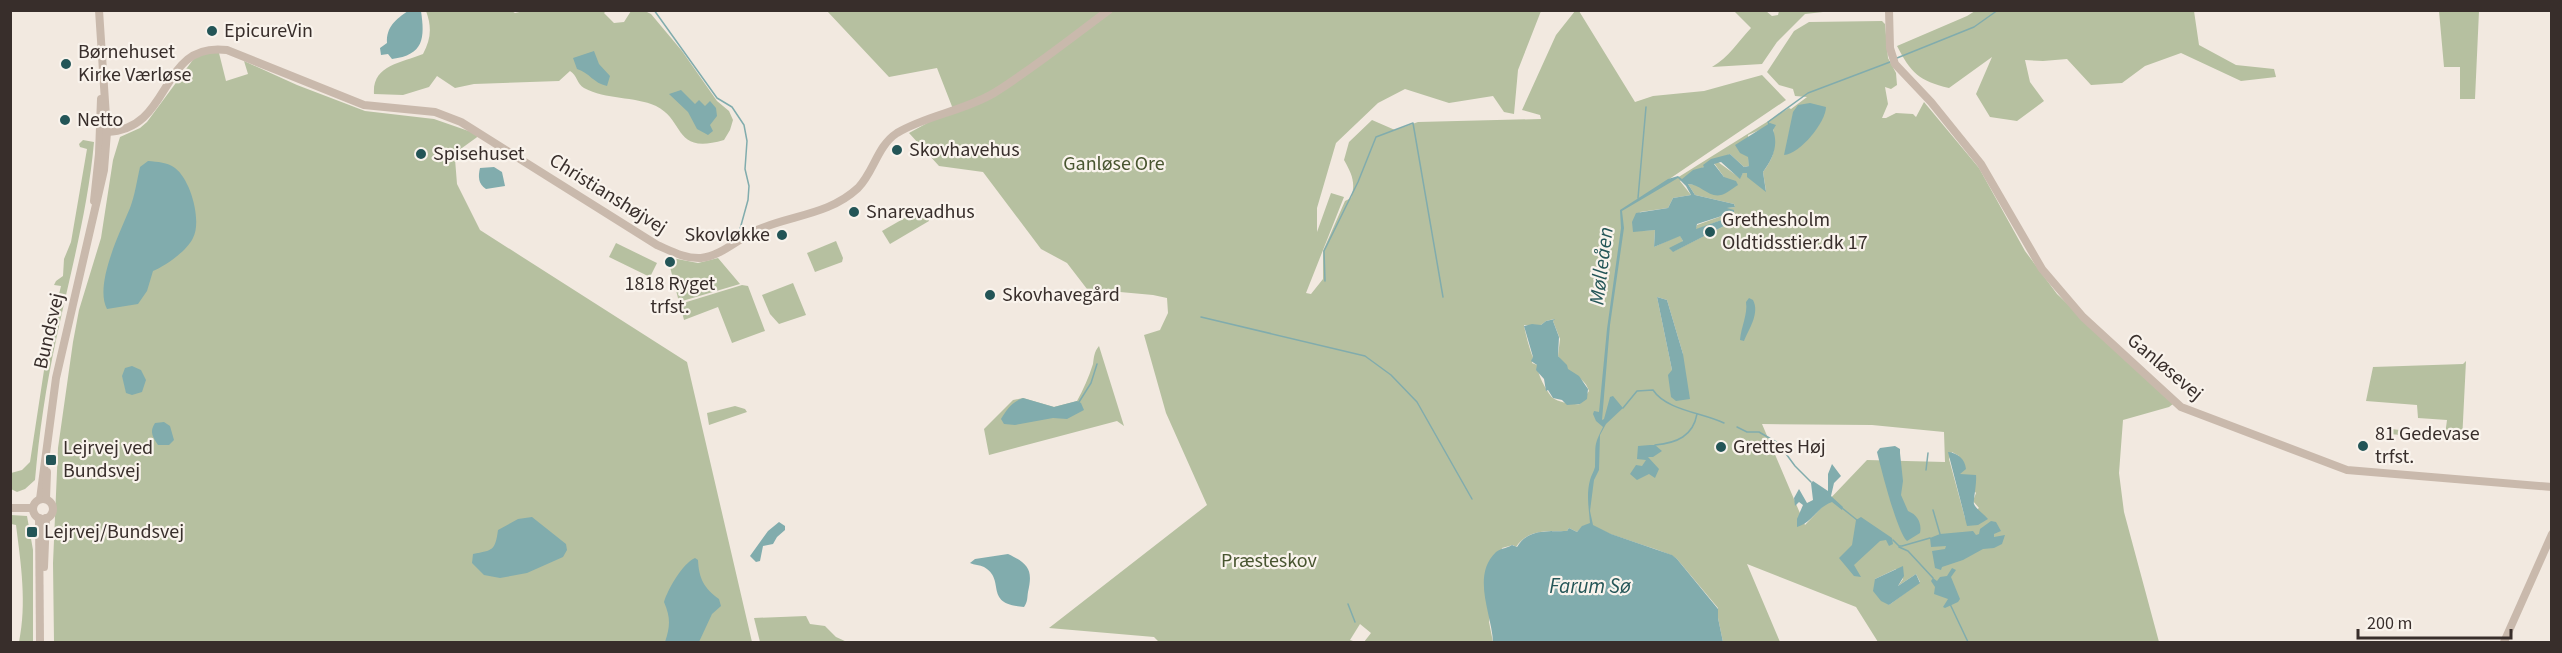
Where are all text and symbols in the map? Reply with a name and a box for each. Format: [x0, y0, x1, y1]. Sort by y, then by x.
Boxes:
place label: EpicureVin [224, 17, 313, 45]
marker: EpicureVin [205, 24, 219, 38]
place label: Børnehuset Kirke Værløse [78, 38, 192, 89]
marker: Børnehuset Kirke Værløse [59, 57, 73, 71]
place label: Netto [77, 106, 123, 134]
marker: Netto [58, 113, 72, 127]
place label: Skovhavehus [909, 136, 1020, 164]
place label: Spisehuset [433, 140, 525, 168]
marker: Skovhavehus [890, 143, 904, 157]
marker: Spisehuset [414, 147, 428, 161]
street label: Christianshøjvej [544, 147, 672, 241]
park label: Ganløse Ore [1063, 150, 1165, 178]
place label: Snarevadhus [866, 198, 975, 226]
marker: Snarevadhus [847, 205, 861, 219]
place label: Grethesholm Oldtidsstier.dk 17 [1722, 206, 1868, 257]
place label: Skovløkke [684, 221, 770, 249]
water label: Mølleåen [1581, 225, 1621, 307]
marker: Grethesholm Oldtidsstier.dk 17 [1703, 225, 1717, 239]
marker: Skovløkke [775, 228, 789, 242]
marker: 1818 Ryget trfst. [663, 255, 677, 269]
place label: 1818 Ryget trfst. [625, 270, 716, 321]
place label: Skovhavegård [1002, 281, 1120, 309]
marker: Skovhavegård [983, 288, 997, 302]
street label: Bundsvej [27, 290, 71, 372]
street label: Ganløsevej [2121, 327, 2209, 407]
place label: 81 Gedevase trfst. [2375, 420, 2480, 471]
place label: Grettes Høj [1733, 433, 1826, 461]
place label: Lejrvej ved Bundsvej [63, 434, 153, 485]
marker: 81 Gedevase trfst. [2356, 439, 2370, 453]
marker: Grettes Høj [1714, 440, 1728, 454]
marker: Lejrvej ved Bundsvej [44, 453, 58, 467]
place label: Lejrvej/Bundsvej [44, 518, 184, 546]
marker: Lejrvej/Bundsvej [25, 525, 39, 539]
park label: Præsteskov [1221, 547, 1318, 575]
water label: Farum Sø [1549, 571, 1631, 601]
scale bar [2358, 602, 2511, 640]
text: 200 m [2367, 611, 2412, 636]

